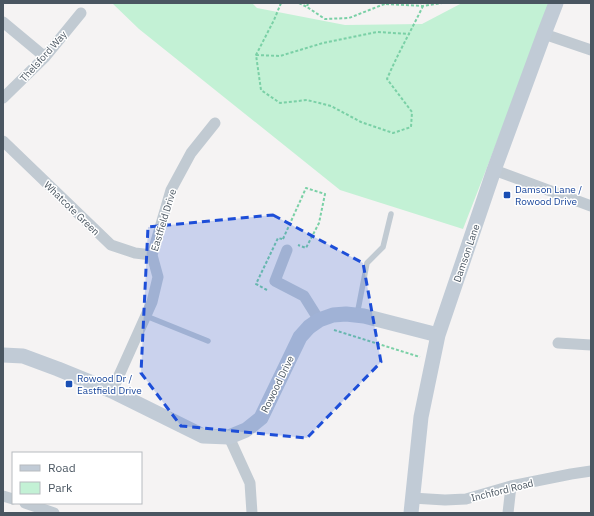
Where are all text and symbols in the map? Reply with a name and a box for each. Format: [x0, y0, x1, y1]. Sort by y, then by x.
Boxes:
street label: Thelsford Way [17, 28, 70, 84]
street label: Whatcote Green [41, 178, 102, 238]
place label: Damson Lane / Rowood Drive [515, 183, 582, 208]
street label: Eastfield Drive [148, 187, 179, 253]
marker: Damson Lane / Rowood Drive [502, 190, 512, 200]
street label: Damson Lane [450, 222, 483, 284]
street label: Rowood Drive [258, 353, 297, 415]
place label: Rowood Dr / Eastfield Drive [77, 372, 142, 397]
marker: Rowood Dr / Eastfield Drive [64, 379, 74, 389]
legend [12, 452, 142, 504]
text: Road [48, 460, 76, 475]
street label: Inchford Road [470, 476, 535, 505]
text: Park [48, 480, 73, 495]

